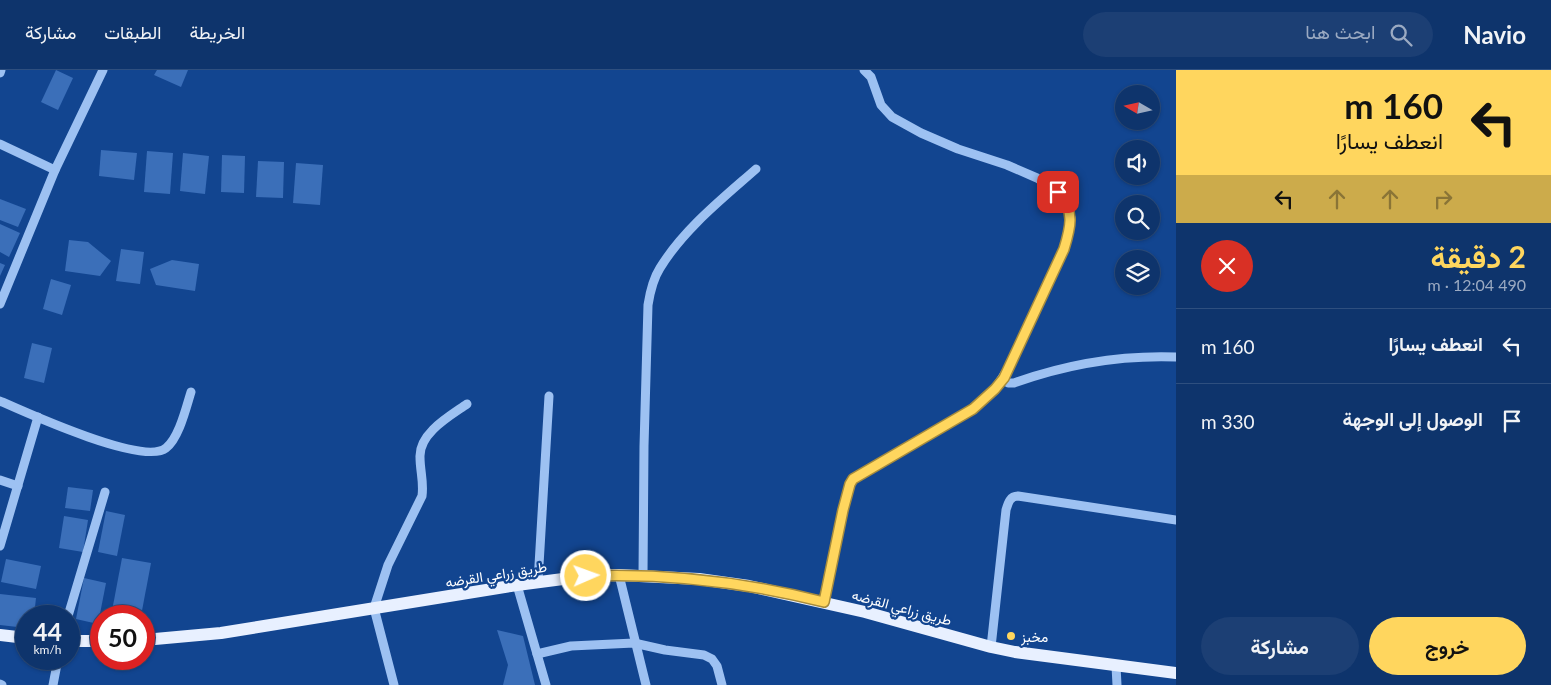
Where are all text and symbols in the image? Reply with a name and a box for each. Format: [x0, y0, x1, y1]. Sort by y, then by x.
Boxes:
search box [1083, 12, 1433, 57]
text: ابحث هنا [1305, 20, 1375, 43]
text: Navio [1463, 20, 1526, 49]
text: مشاركة [25, 21, 76, 43]
text: الطبقات [104, 21, 161, 43]
text: الخريطة [189, 21, 245, 43]
icon: search [1387, 21, 1415, 49]
text: 160 m [1344, 84, 1443, 126]
north arrow [1115, 85, 1160, 130]
map controls [1115, 85, 1160, 295]
icon: left [1461, 90, 1526, 155]
text: انعطف يسارًا [1336, 127, 1443, 154]
button: sound [1115, 140, 1160, 185]
pin [1037, 171, 1079, 213]
icon: arrive [1044, 178, 1072, 206]
icon: left [1270, 185, 1298, 213]
icon: ahead [1323, 185, 1351, 213]
icon: ahead [1376, 185, 1404, 213]
icon: right [1429, 185, 1457, 213]
button: search [1115, 195, 1160, 240]
text: 2 دقيقة [1431, 238, 1526, 274]
button: close [1201, 240, 1253, 292]
button: layers [1115, 250, 1160, 295]
text: 490 m · 12:04 [1427, 275, 1526, 294]
text: انعطف يسارًا [1388, 332, 1483, 355]
icon: left [1498, 332, 1526, 360]
text: 160 m [1201, 335, 1255, 358]
text: الوصول إلى الوجهة [1342, 407, 1483, 430]
icon: arrive [1498, 407, 1526, 435]
text: 330 m [1201, 410, 1255, 433]
position arrow [559, 549, 611, 601]
street label: طريق زراعي القرضه [444, 558, 549, 594]
street label: طريق زراعي القرضه [849, 586, 954, 632]
speed limit sign: 50 [90, 605, 155, 670]
text: 44 [33, 616, 62, 646]
button: مشاركة [1201, 617, 1359, 675]
button: خروج [1369, 617, 1526, 675]
place label: مخبز [1020, 628, 1048, 646]
marker: مخبز [1005, 630, 1017, 642]
text: km/h [33, 642, 62, 657]

